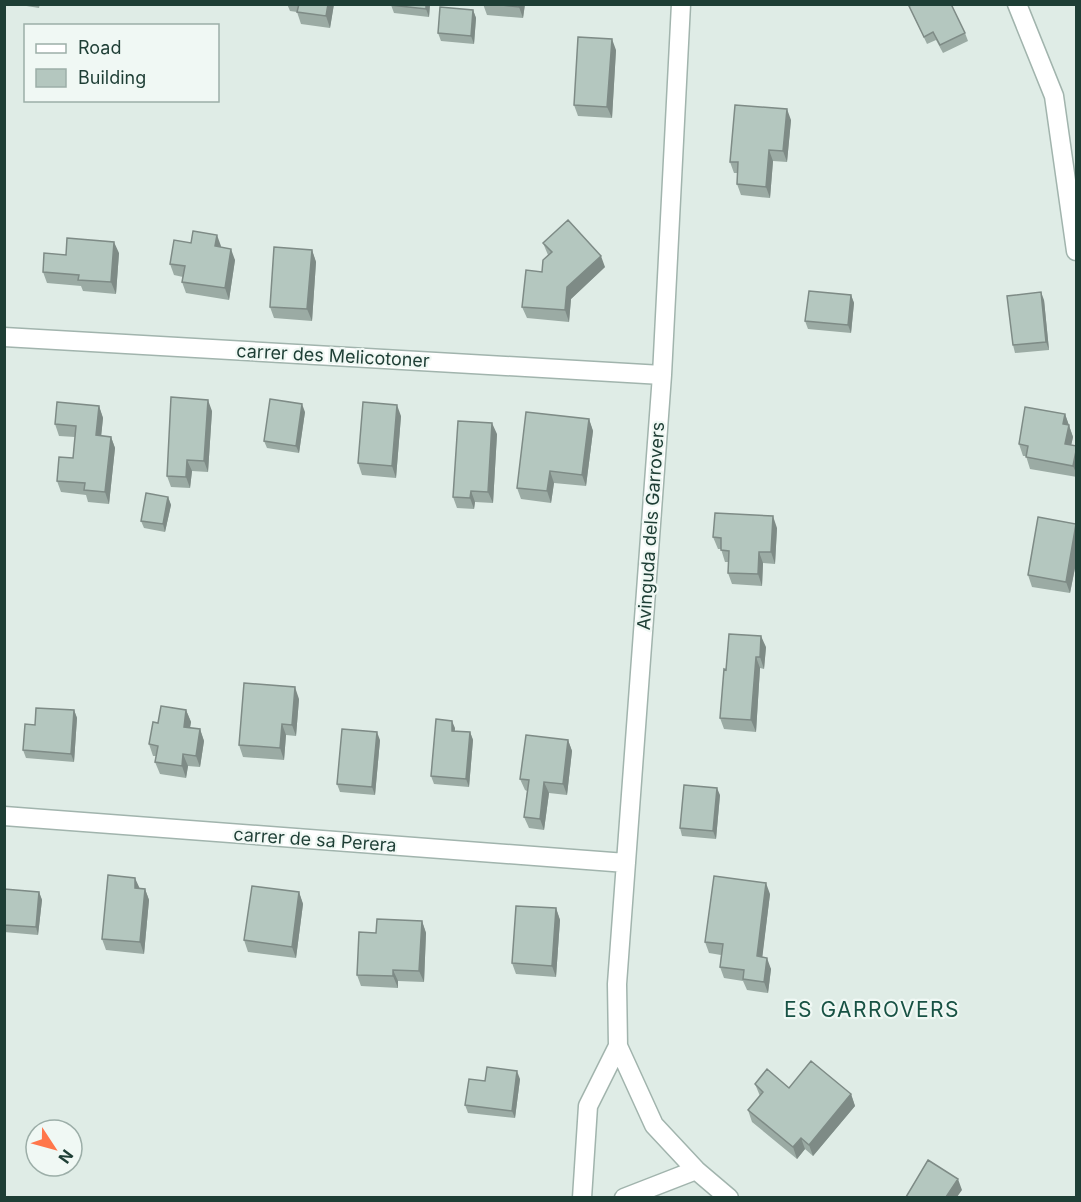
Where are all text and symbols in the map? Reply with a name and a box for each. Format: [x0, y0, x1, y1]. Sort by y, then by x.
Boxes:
legend [24, 24, 219, 102]
text: Road [78, 37, 121, 58]
text: Building [78, 67, 146, 88]
street label: carrer des Melicotoner [236, 340, 430, 371]
street label: Avinguda dels Garrovers [633, 421, 668, 631]
street label: carrer de sa Perera [233, 823, 397, 856]
district label: ES GARROVERS [784, 997, 960, 1022]
north arrow [24, 1118, 84, 1178]
text: N [54, 1146, 78, 1168]

